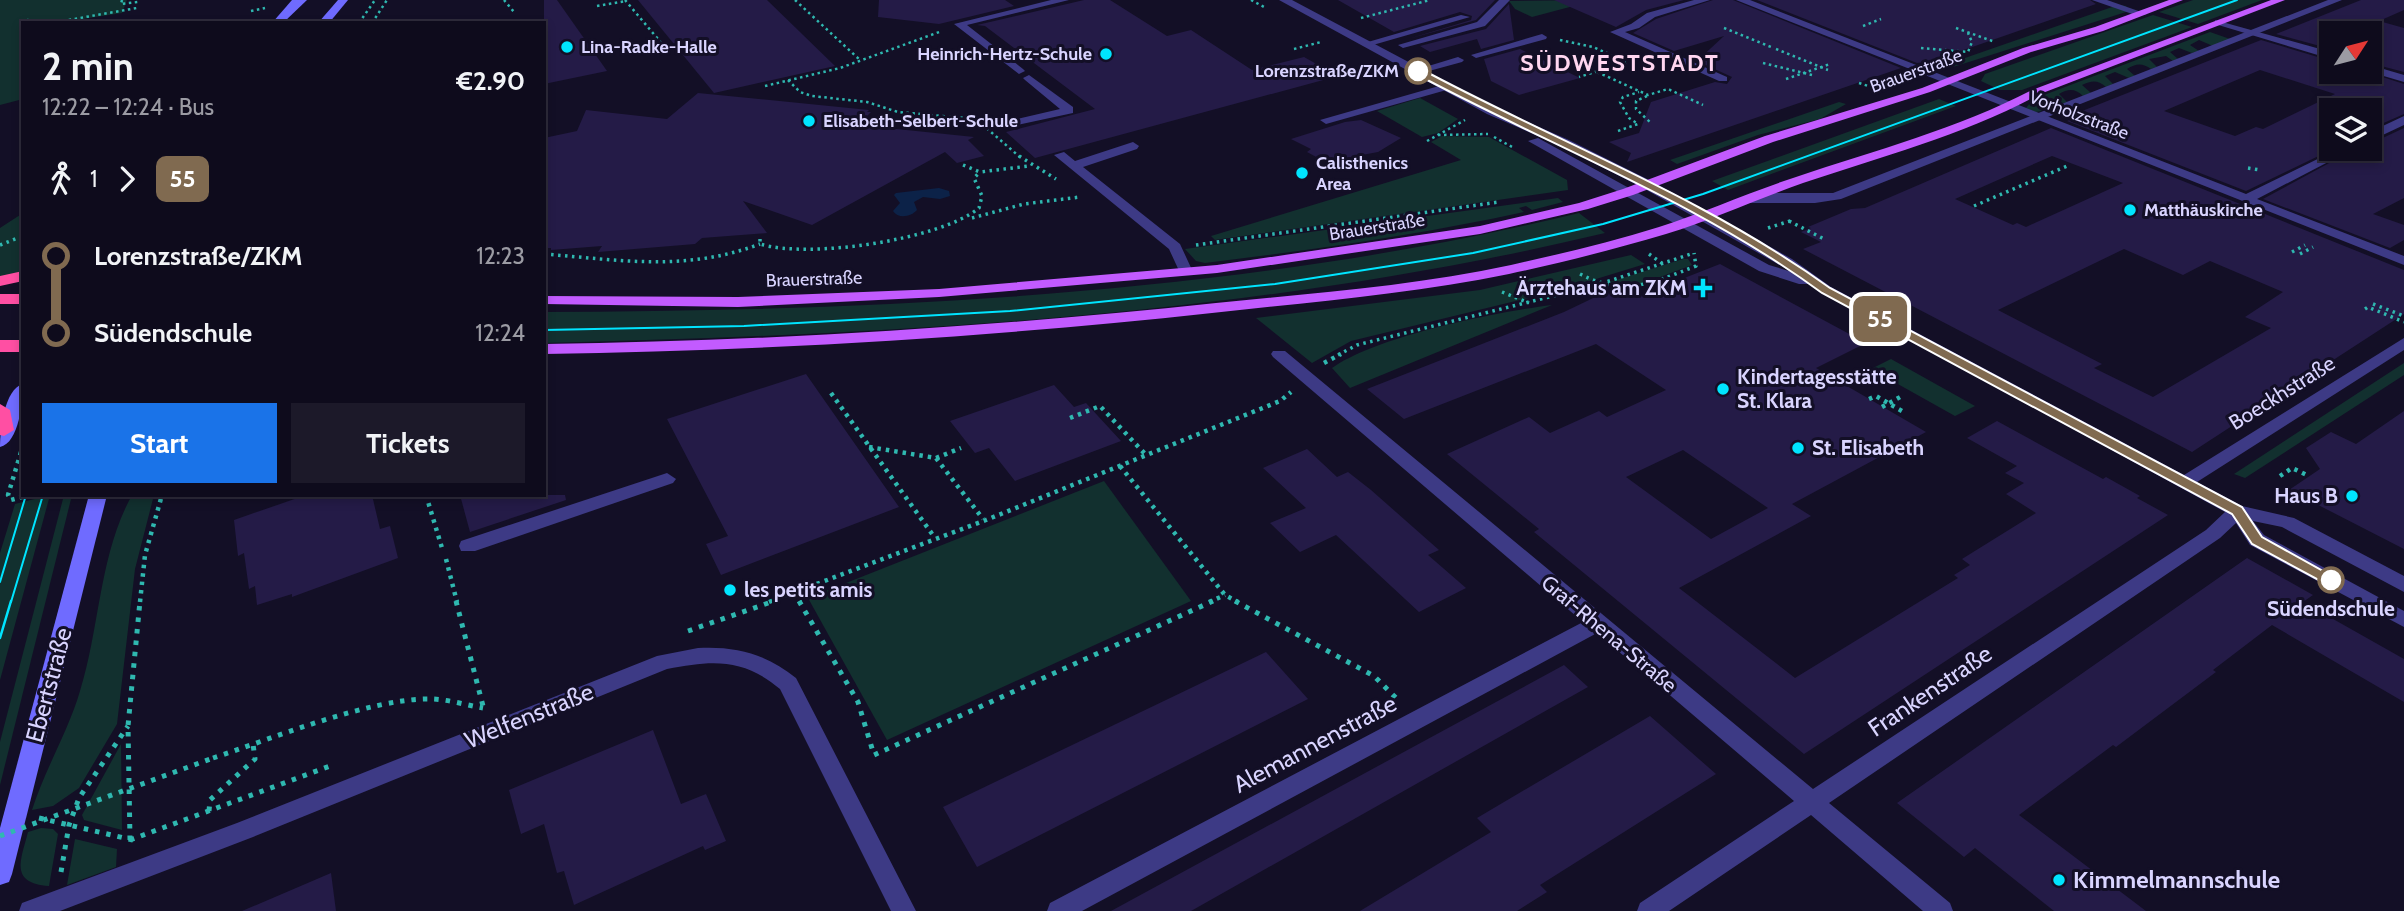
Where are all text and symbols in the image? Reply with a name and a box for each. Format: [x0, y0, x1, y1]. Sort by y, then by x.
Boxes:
north arrow [2319, 21, 2382, 84]
map controls [2319, 21, 2382, 161]
place label: Lina-Radke-Halle [581, 36, 717, 58]
marker: Lina-Radke-Halle [559, 39, 575, 55]
text: 2 min [42, 43, 134, 90]
place label: Heinrich-Hertz-Schule [917, 43, 1092, 65]
street label: Brauerstraße [1867, 44, 1965, 98]
marker: Heinrich-Hertz-Schule [1098, 46, 1114, 62]
district label: SÜDWESTSTADT [1520, 49, 1720, 77]
marker: Lorenzstraße/ZKM [1405, 58, 1431, 84]
place label: Lorenzstraße/ZKM [1255, 60, 1399, 82]
text: €2.90 [456, 65, 525, 97]
street label: Vorholzstraße [2026, 86, 2132, 144]
text: 12:22 – 12:24 · Bus [42, 93, 214, 121]
button: layers [2319, 98, 2382, 161]
place label: Elisabeth-Selbert-Schule [823, 110, 1018, 132]
marker: Elisabeth-Selbert-Schule [801, 113, 817, 129]
place label: Calisthenics Area [1316, 152, 1408, 195]
icon: walk [42, 160, 80, 198]
icon: forward [108, 160, 146, 198]
text: 55 [170, 164, 195, 193]
text: 1 [90, 165, 98, 193]
marker: Calisthenics Area [1294, 165, 1310, 181]
place label: Matthäuskirche [2144, 199, 2263, 221]
marker: Matthäuskirche [2122, 202, 2138, 218]
street label: Brauerstraße [1328, 209, 1426, 245]
text: Lorenzstraße/ZKM [94, 240, 303, 272]
text: 12:23 [476, 242, 525, 270]
street label: Brauerstraße [765, 266, 863, 292]
place label: Ärztehaus am ZKM [1516, 275, 1687, 300]
marker: Ärztehaus am ZKM [1693, 278, 1713, 298]
line badge: 55 [1848, 296, 1912, 342]
text: 55 [1867, 304, 1893, 333]
text: Südendschule [94, 317, 252, 349]
text: 12:24 [475, 319, 525, 347]
street label: Boeckhstraße [2224, 350, 2340, 435]
place label: Kindertagesstätte St. Klara [1737, 364, 1897, 413]
marker: Kindertagesstätte St. Klara [1715, 381, 1731, 397]
button: Start [42, 403, 277, 483]
button: Tickets [291, 403, 525, 483]
place label: St. Elisabeth [1812, 435, 1924, 460]
marker: St. Elisabeth [1790, 440, 1806, 456]
place label: Haus B [2274, 483, 2338, 508]
marker: Haus B [2344, 488, 2360, 504]
marker: Südendschule [2318, 567, 2344, 593]
street label: Graf-Rhena-Straße [1536, 570, 1682, 698]
place label: les petits amis [744, 577, 873, 602]
marker: les petits amis [722, 582, 738, 598]
place label: Südendschule [2267, 596, 2395, 621]
street label: Ebertstraße [19, 624, 78, 745]
street label: Frankenstraße [1862, 639, 1997, 743]
street label: Welfenstraße [460, 677, 597, 754]
street label: Alemannenstraße [1228, 688, 1401, 799]
place label: Kimmelmannschule [2073, 865, 2280, 894]
marker: Kimmelmannschule [2051, 872, 2067, 888]

